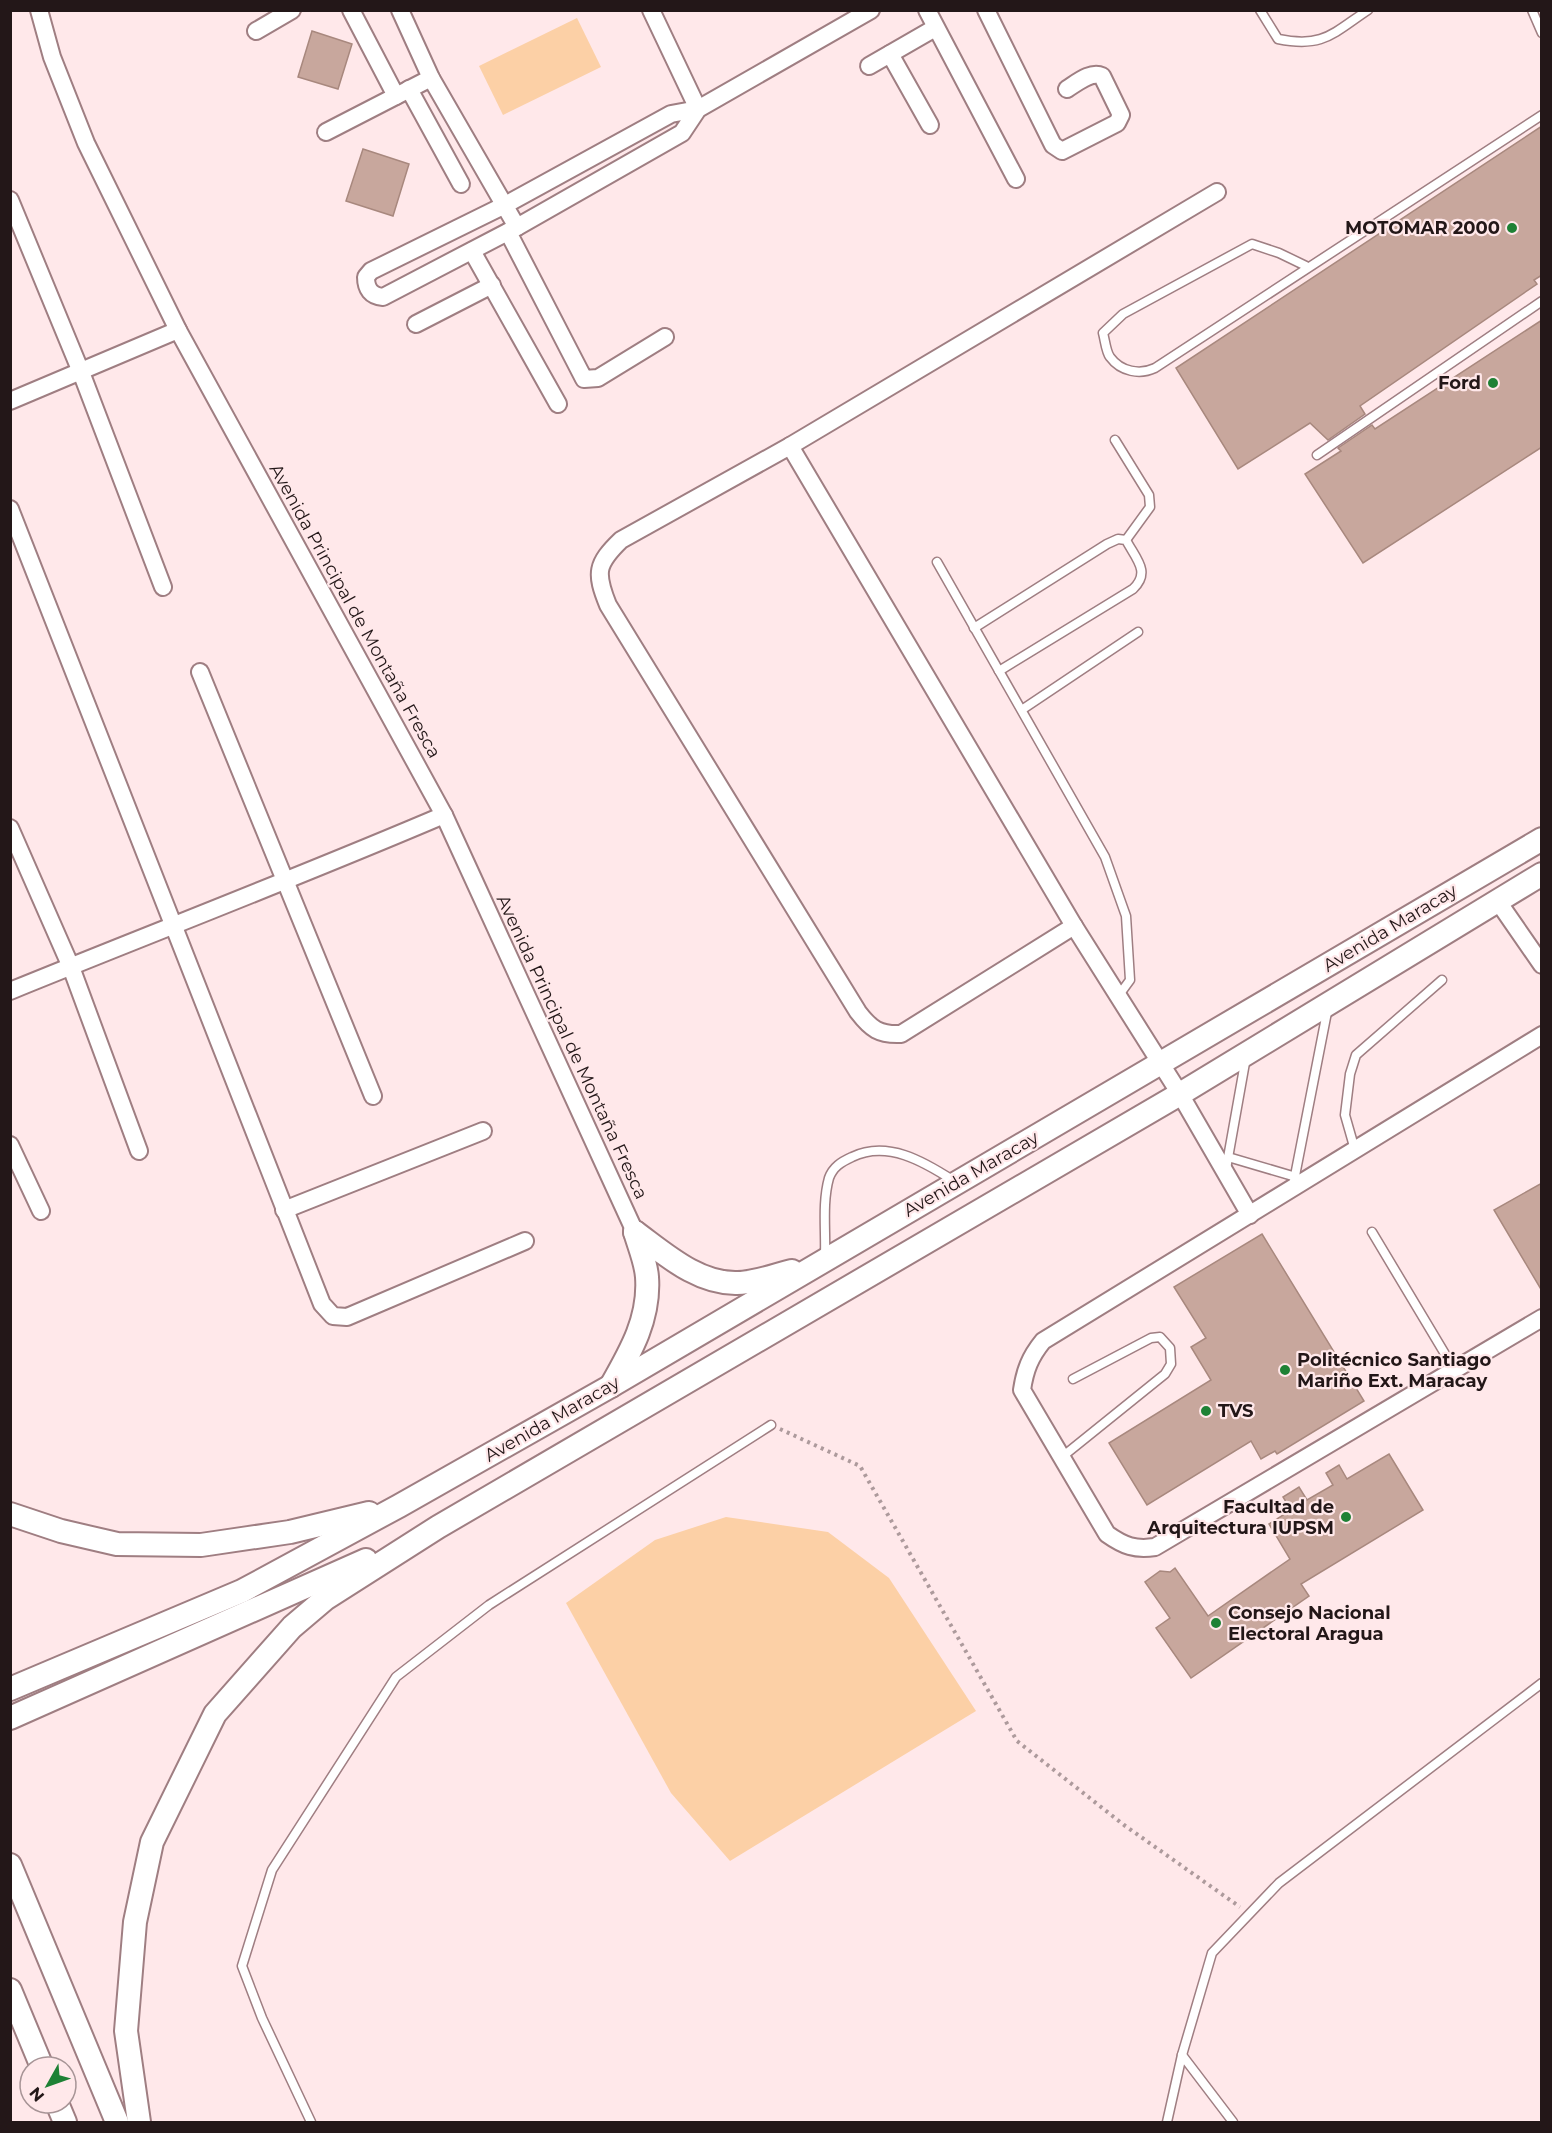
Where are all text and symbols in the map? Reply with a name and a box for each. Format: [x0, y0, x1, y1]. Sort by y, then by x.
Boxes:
place label: MOTOMAR 2000 [1345, 217, 1500, 239]
marker: MOTOMAR 2000 [1505, 221, 1519, 235]
place label: Ford [1438, 372, 1481, 394]
marker: Ford [1486, 376, 1500, 390]
street label: Avenida Principal de Montaña Fresca [265, 460, 445, 762]
street label: Avenida Maracay [1319, 879, 1461, 977]
street label: Avenida Principal de Montaña Fresca [492, 891, 652, 1203]
street label: Avenida Maracay [899, 1126, 1043, 1222]
place label: Politécnico Santiago Mariño Ext. Maracay [1297, 1349, 1491, 1392]
marker: Politécnico Santiago Mariño Ext. Maracay [1278, 1363, 1292, 1377]
street label: Avenida Maracay [480, 1371, 624, 1467]
place label: TVS [1218, 1400, 1254, 1422]
marker: TVS [1199, 1404, 1213, 1418]
place label: Facultad de Arquitectura IUPSM [1146, 1496, 1334, 1539]
marker: Facultad de Arquitectura IUPSM [1339, 1510, 1353, 1524]
place label: Consejo Nacional Electoral Aragua [1228, 1602, 1391, 1645]
marker: Consejo Nacional Electoral Aragua [1209, 1616, 1223, 1630]
north arrow [18, 2055, 78, 2115]
text: N [25, 2083, 48, 2105]

